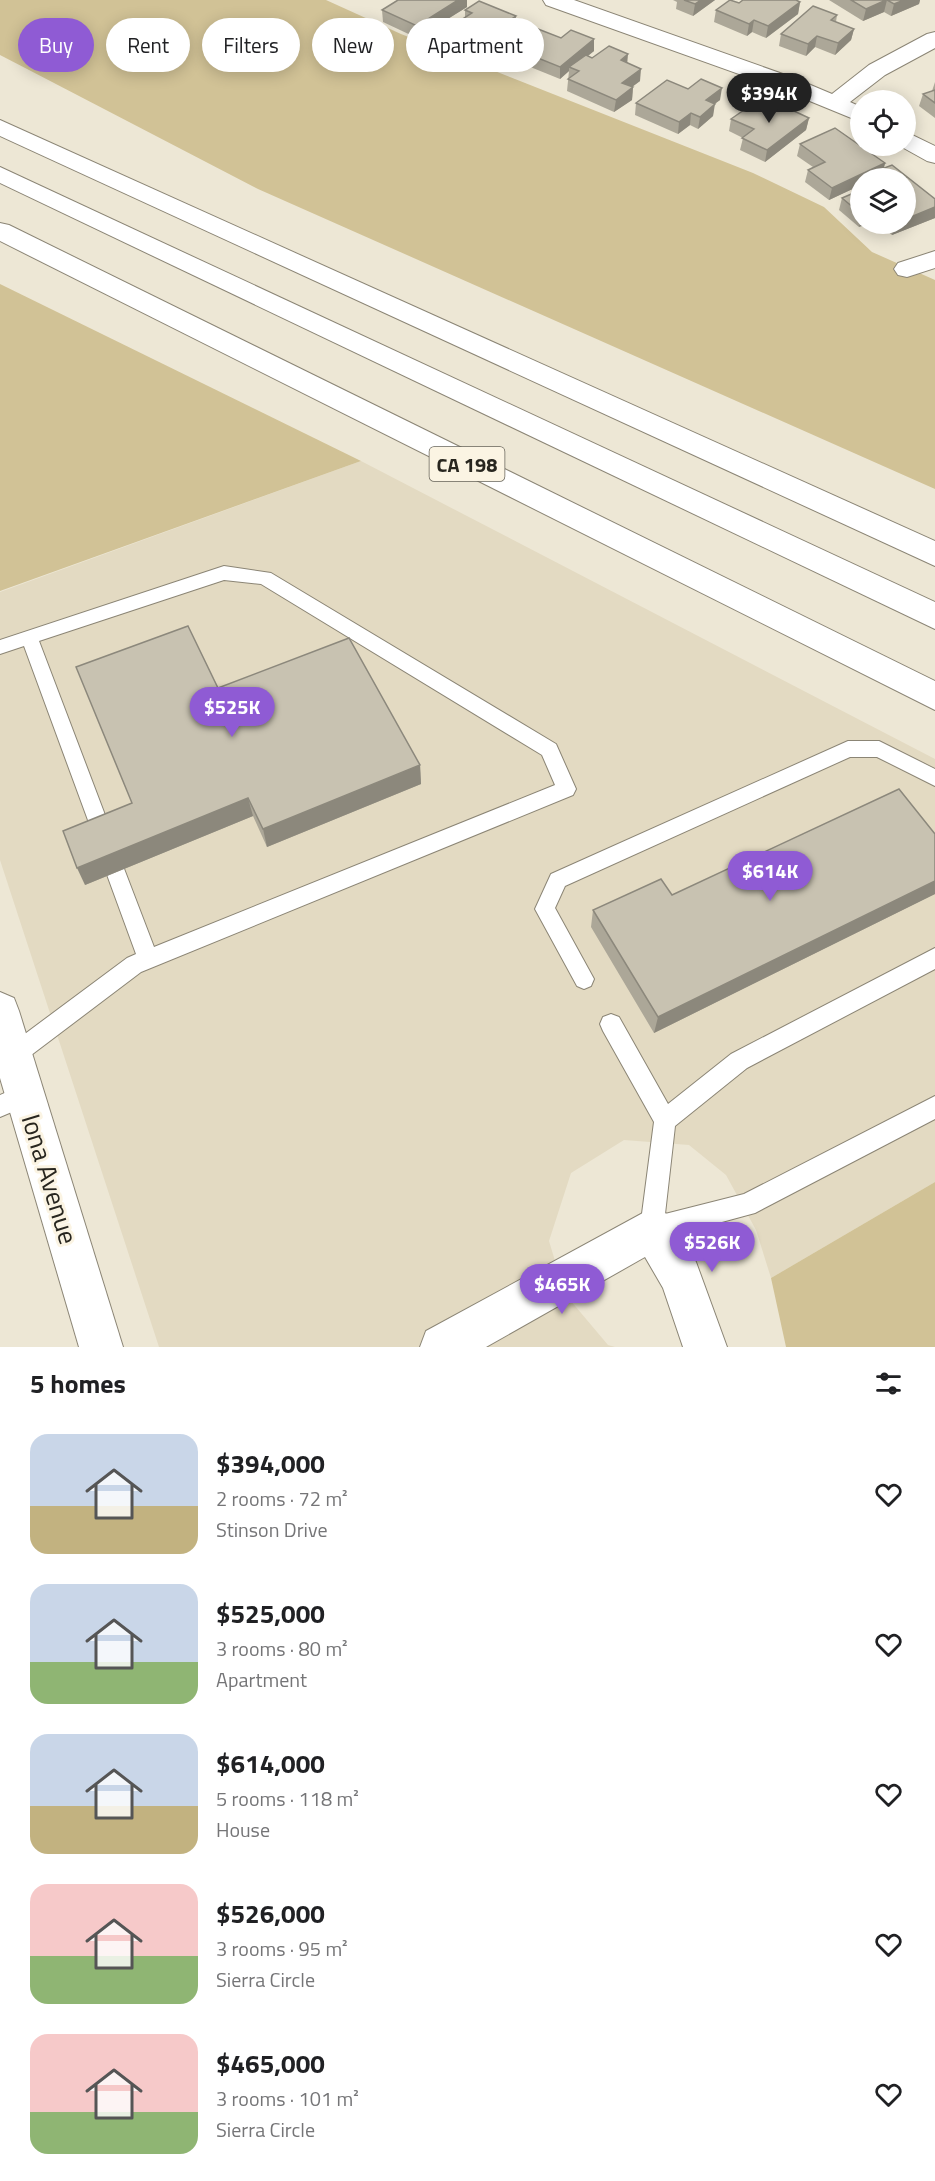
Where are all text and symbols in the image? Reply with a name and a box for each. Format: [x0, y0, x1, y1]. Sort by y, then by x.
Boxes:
chip: Buy [18, 18, 94, 72]
chip: Rent [106, 18, 190, 72]
chip: Filters [202, 18, 300, 72]
chip: New [312, 18, 394, 72]
chip: Apartment [406, 18, 544, 72]
pin: $394K [727, 73, 811, 124]
text: $394K [741, 77, 797, 108]
map controls [850, 90, 916, 234]
button: locate [850, 90, 916, 156]
button: layers [850, 168, 916, 234]
road number: CA 198 [430, 447, 504, 481]
pin: $525K [190, 687, 274, 738]
text: $525K [204, 691, 260, 722]
pin: $614K [728, 851, 812, 902]
text: $614K [742, 855, 798, 886]
street label: Iona Avenue [12, 1109, 88, 1249]
pin: $526K [670, 1222, 754, 1273]
text: $526K [684, 1226, 740, 1257]
pin: $465K [520, 1264, 604, 1315]
text: $465K [534, 1268, 590, 1299]
text: 5 homes [30, 1364, 126, 1403]
icon: filters [872, 1367, 905, 1400]
text: $394,000 [216, 1444, 325, 1483]
icon: home [78, 1458, 150, 1530]
icon: heart [872, 1478, 905, 1511]
text: 2 rooms · 72 m² [216, 1483, 348, 1514]
text: Stinson Drive [216, 1514, 328, 1545]
text: $525,000 [216, 1594, 325, 1633]
icon: home [78, 1608, 150, 1680]
icon: heart [872, 1628, 905, 1661]
text: 3 rooms · 80 m² [216, 1633, 348, 1664]
text: Apartment [216, 1664, 307, 1695]
text: $614,000 [216, 1744, 325, 1783]
icon: home [78, 1758, 150, 1830]
icon: heart [872, 1778, 905, 1811]
text: 5 rooms · 118 m² [216, 1783, 359, 1814]
text: House [216, 1814, 270, 1845]
text: $526,000 [216, 1894, 325, 1933]
icon: home [78, 1908, 150, 1980]
icon: heart [872, 1928, 905, 1961]
text: 3 rooms · 95 m² [216, 1933, 348, 1964]
text: Sierra Circle [216, 1964, 315, 1995]
text: $465,000 [216, 2044, 325, 2083]
icon: home [78, 2058, 150, 2130]
icon: heart [872, 2078, 905, 2111]
text: 3 rooms · 101 m² [216, 2083, 359, 2114]
text: Sierra Circle [216, 2114, 315, 2145]

